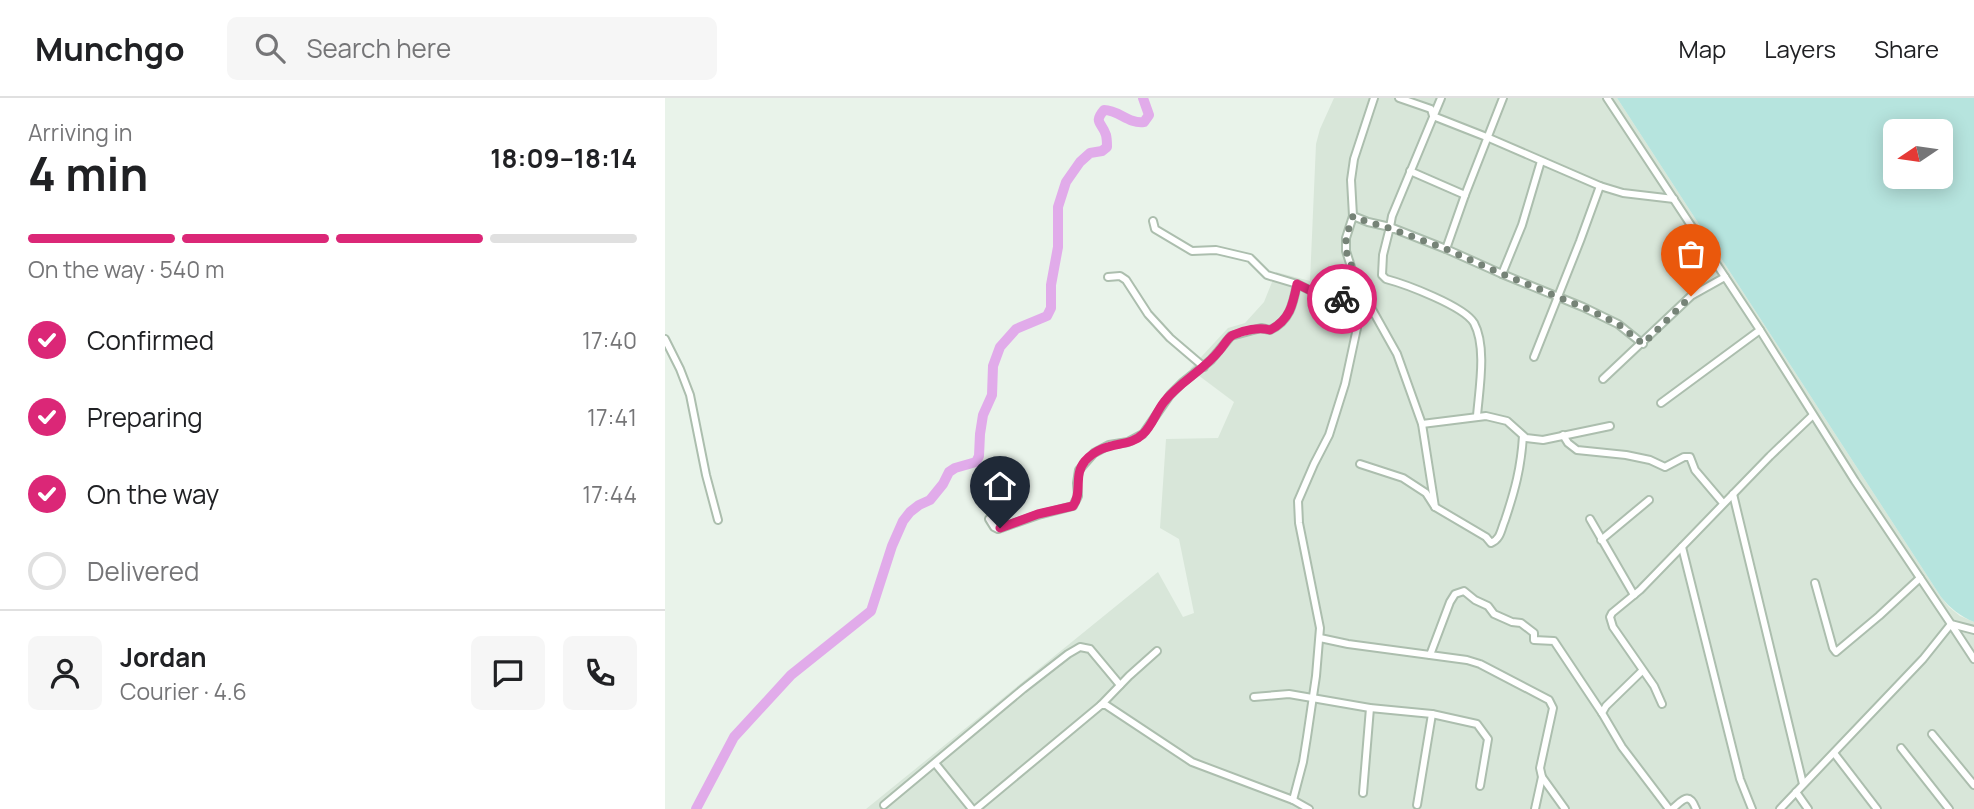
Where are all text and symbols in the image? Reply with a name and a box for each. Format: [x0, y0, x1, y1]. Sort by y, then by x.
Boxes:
search box [227, 17, 717, 80]
text: Munchgo [35, 26, 185, 71]
icon: search [251, 29, 289, 67]
text: Search here [307, 30, 451, 66]
text: Map [1679, 32, 1726, 65]
text: Layers [1764, 32, 1836, 65]
text: Share [1874, 32, 1939, 65]
text: Arriving in [28, 116, 133, 148]
north arrow [1883, 119, 1953, 189]
map controls [1883, 119, 1953, 189]
text: 18:09–18:14 [490, 140, 637, 176]
text: 4 min [28, 142, 148, 205]
pin [1661, 224, 1721, 296]
icon: bag [1672, 235, 1710, 273]
text: On the way · 540 m [28, 253, 224, 285]
courier [1307, 264, 1377, 334]
icon: bike [1323, 280, 1361, 318]
icon: check [28, 321, 66, 359]
text: Confirmed [87, 322, 214, 358]
text: 17:40 [582, 324, 637, 356]
icon: check [28, 398, 66, 436]
text: Preparing [87, 399, 203, 435]
text: 17:41 [587, 401, 637, 433]
pin [970, 456, 1030, 528]
icon: home [981, 467, 1019, 505]
icon: check [28, 475, 66, 513]
text: On the way [87, 476, 219, 512]
text: 17:44 [582, 478, 637, 510]
text: Delivered [87, 553, 199, 589]
button: person [28, 636, 102, 710]
button: chat [471, 636, 545, 710]
button: phone [563, 636, 637, 710]
text: Jordan [120, 639, 206, 675]
text: Courier · 4.6 [120, 675, 247, 707]

